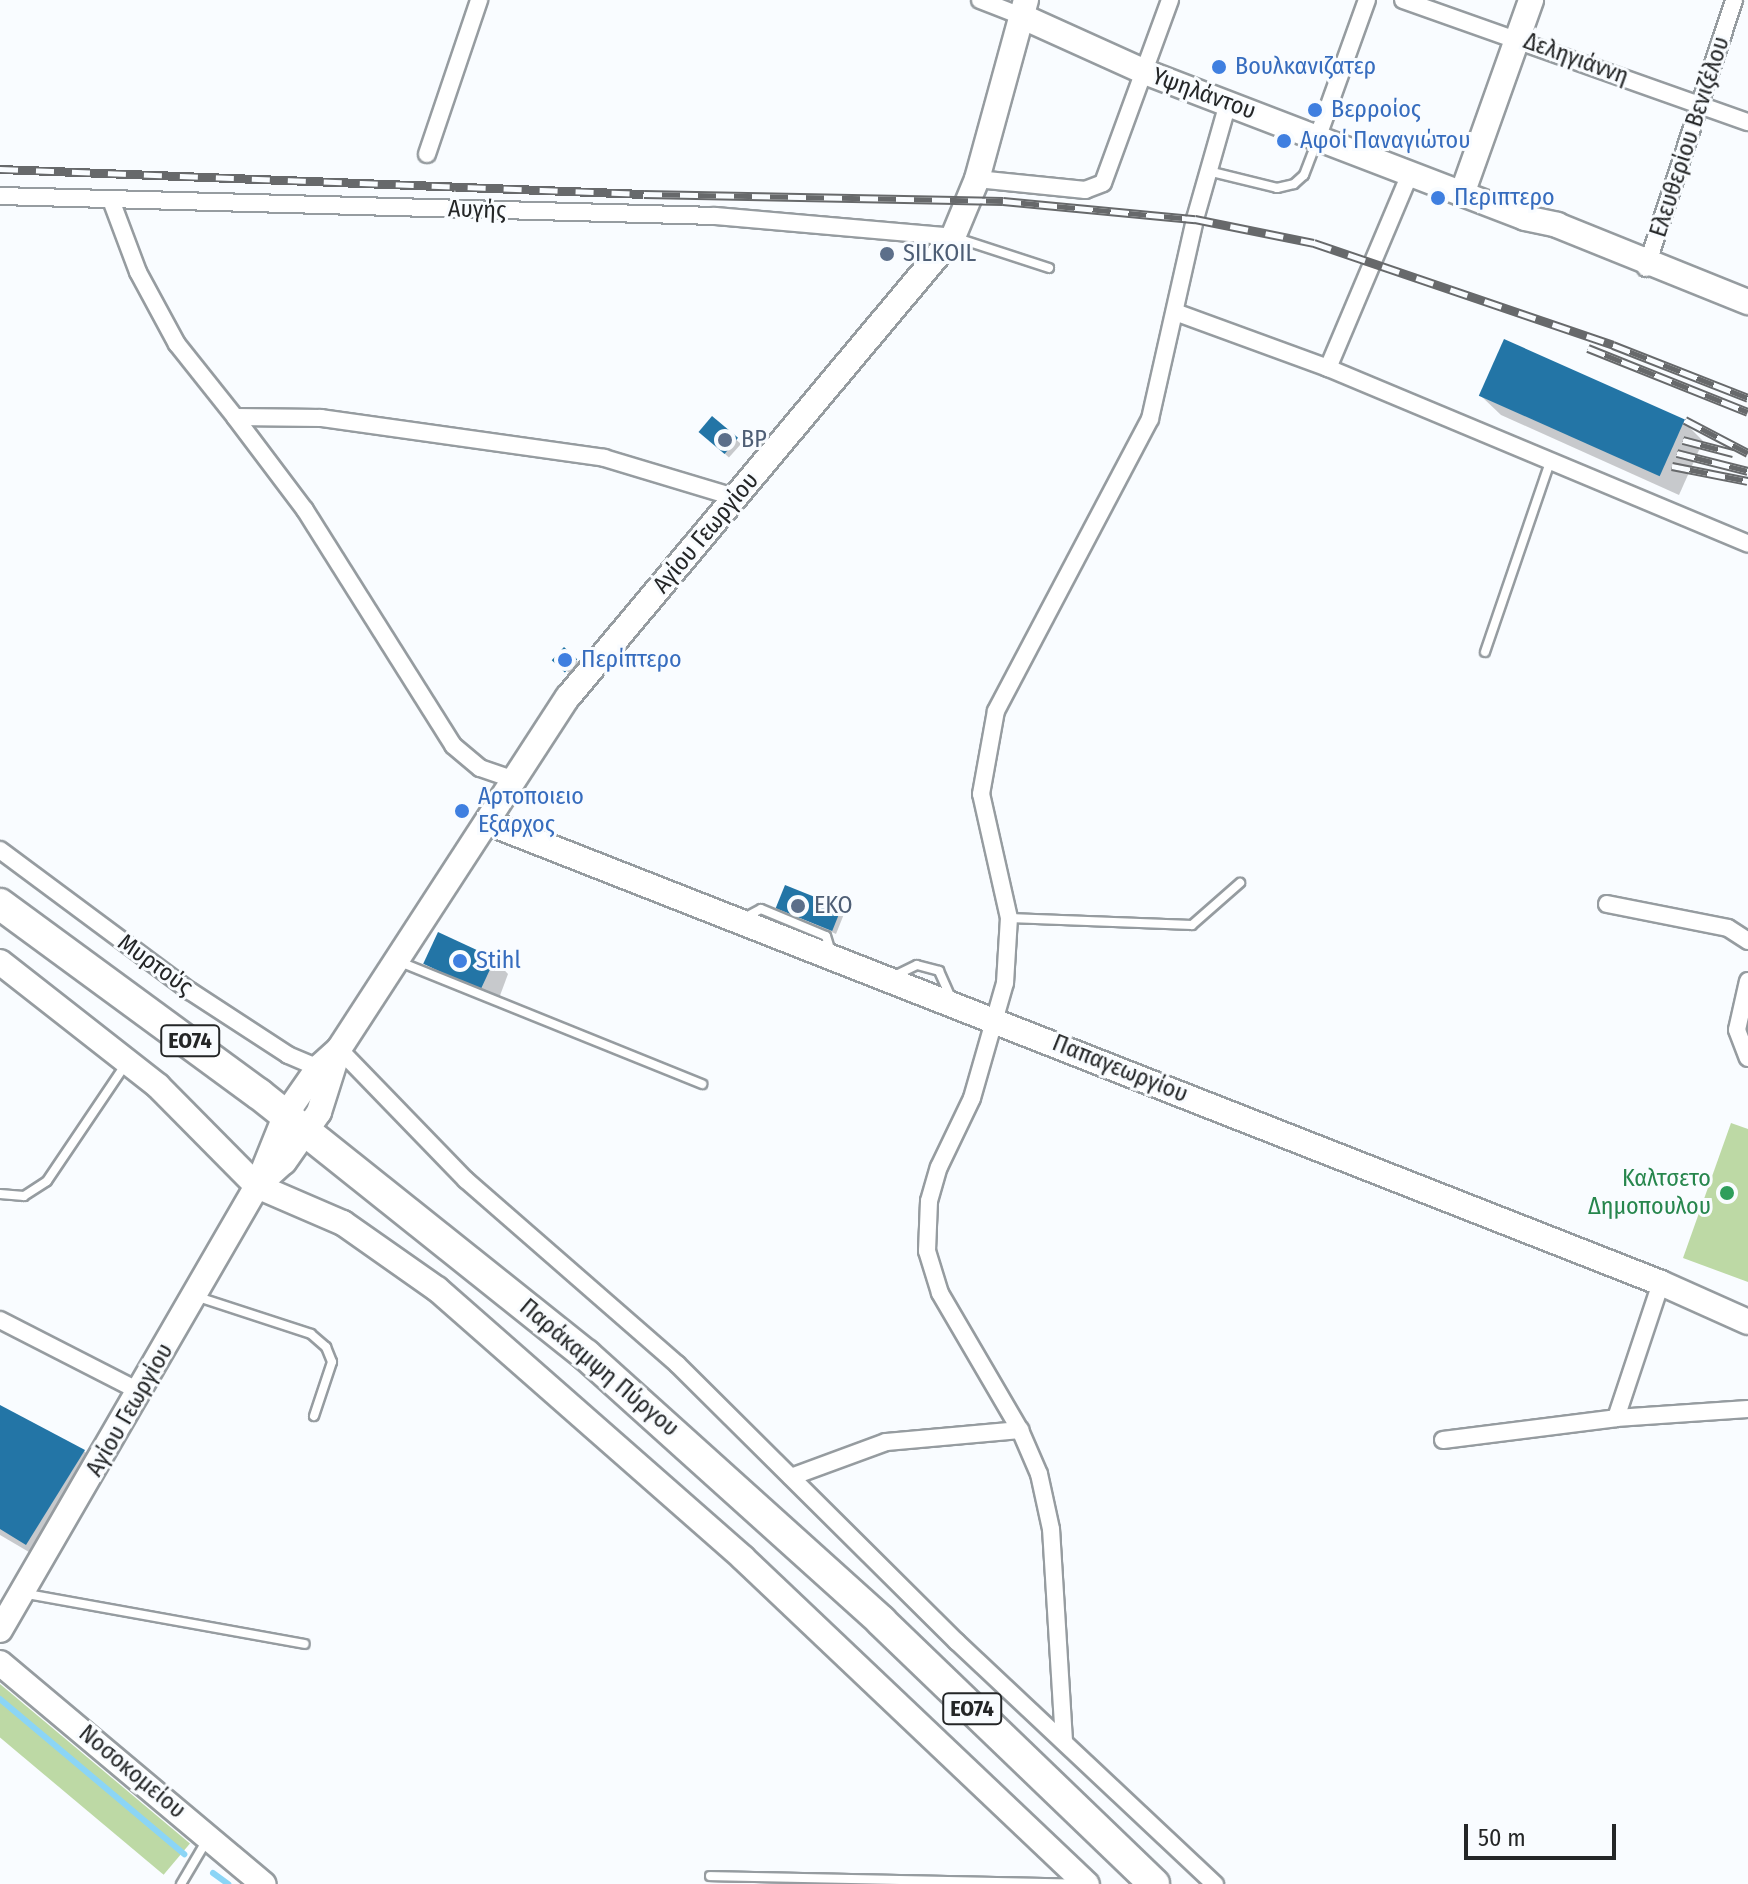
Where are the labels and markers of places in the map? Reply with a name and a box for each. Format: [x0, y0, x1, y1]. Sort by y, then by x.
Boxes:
place label: Βουλκανιζατερ [1235, 53, 1376, 81]
marker: Βουλκανιζατερ [1210, 58, 1228, 76]
place label: Βερροίος [1331, 96, 1421, 124]
marker: Βερροίος [1306, 101, 1324, 119]
place label: Αφοί Παναγιώτου [1300, 127, 1470, 155]
marker: Αφοί Παναγιώτου [1275, 132, 1293, 150]
place label: Περιπτερο [1454, 184, 1555, 212]
marker: Περιπτερο [1429, 189, 1447, 207]
place label: SILKOIL [903, 240, 976, 268]
marker: SILKOIL [878, 245, 896, 263]
place label: BP [741, 426, 767, 454]
marker: BP [716, 431, 734, 449]
place label: Περίπτερο [581, 646, 682, 674]
marker: Περίπτερο [556, 651, 574, 669]
place label: Αρτοποιειο Εξαρχος [478, 783, 584, 839]
marker: Αρτοποιειο Εξαρχος [453, 802, 471, 820]
place label: EKO [814, 892, 853, 920]
marker: EKO [789, 897, 807, 915]
place label: Stihl [476, 947, 521, 975]
marker: Stihl [451, 952, 469, 970]
place label: Καλτσετο Δημοπουλου [1588, 1165, 1711, 1221]
marker: Καλτσετο Δημοπουλου [1718, 1184, 1736, 1202]

